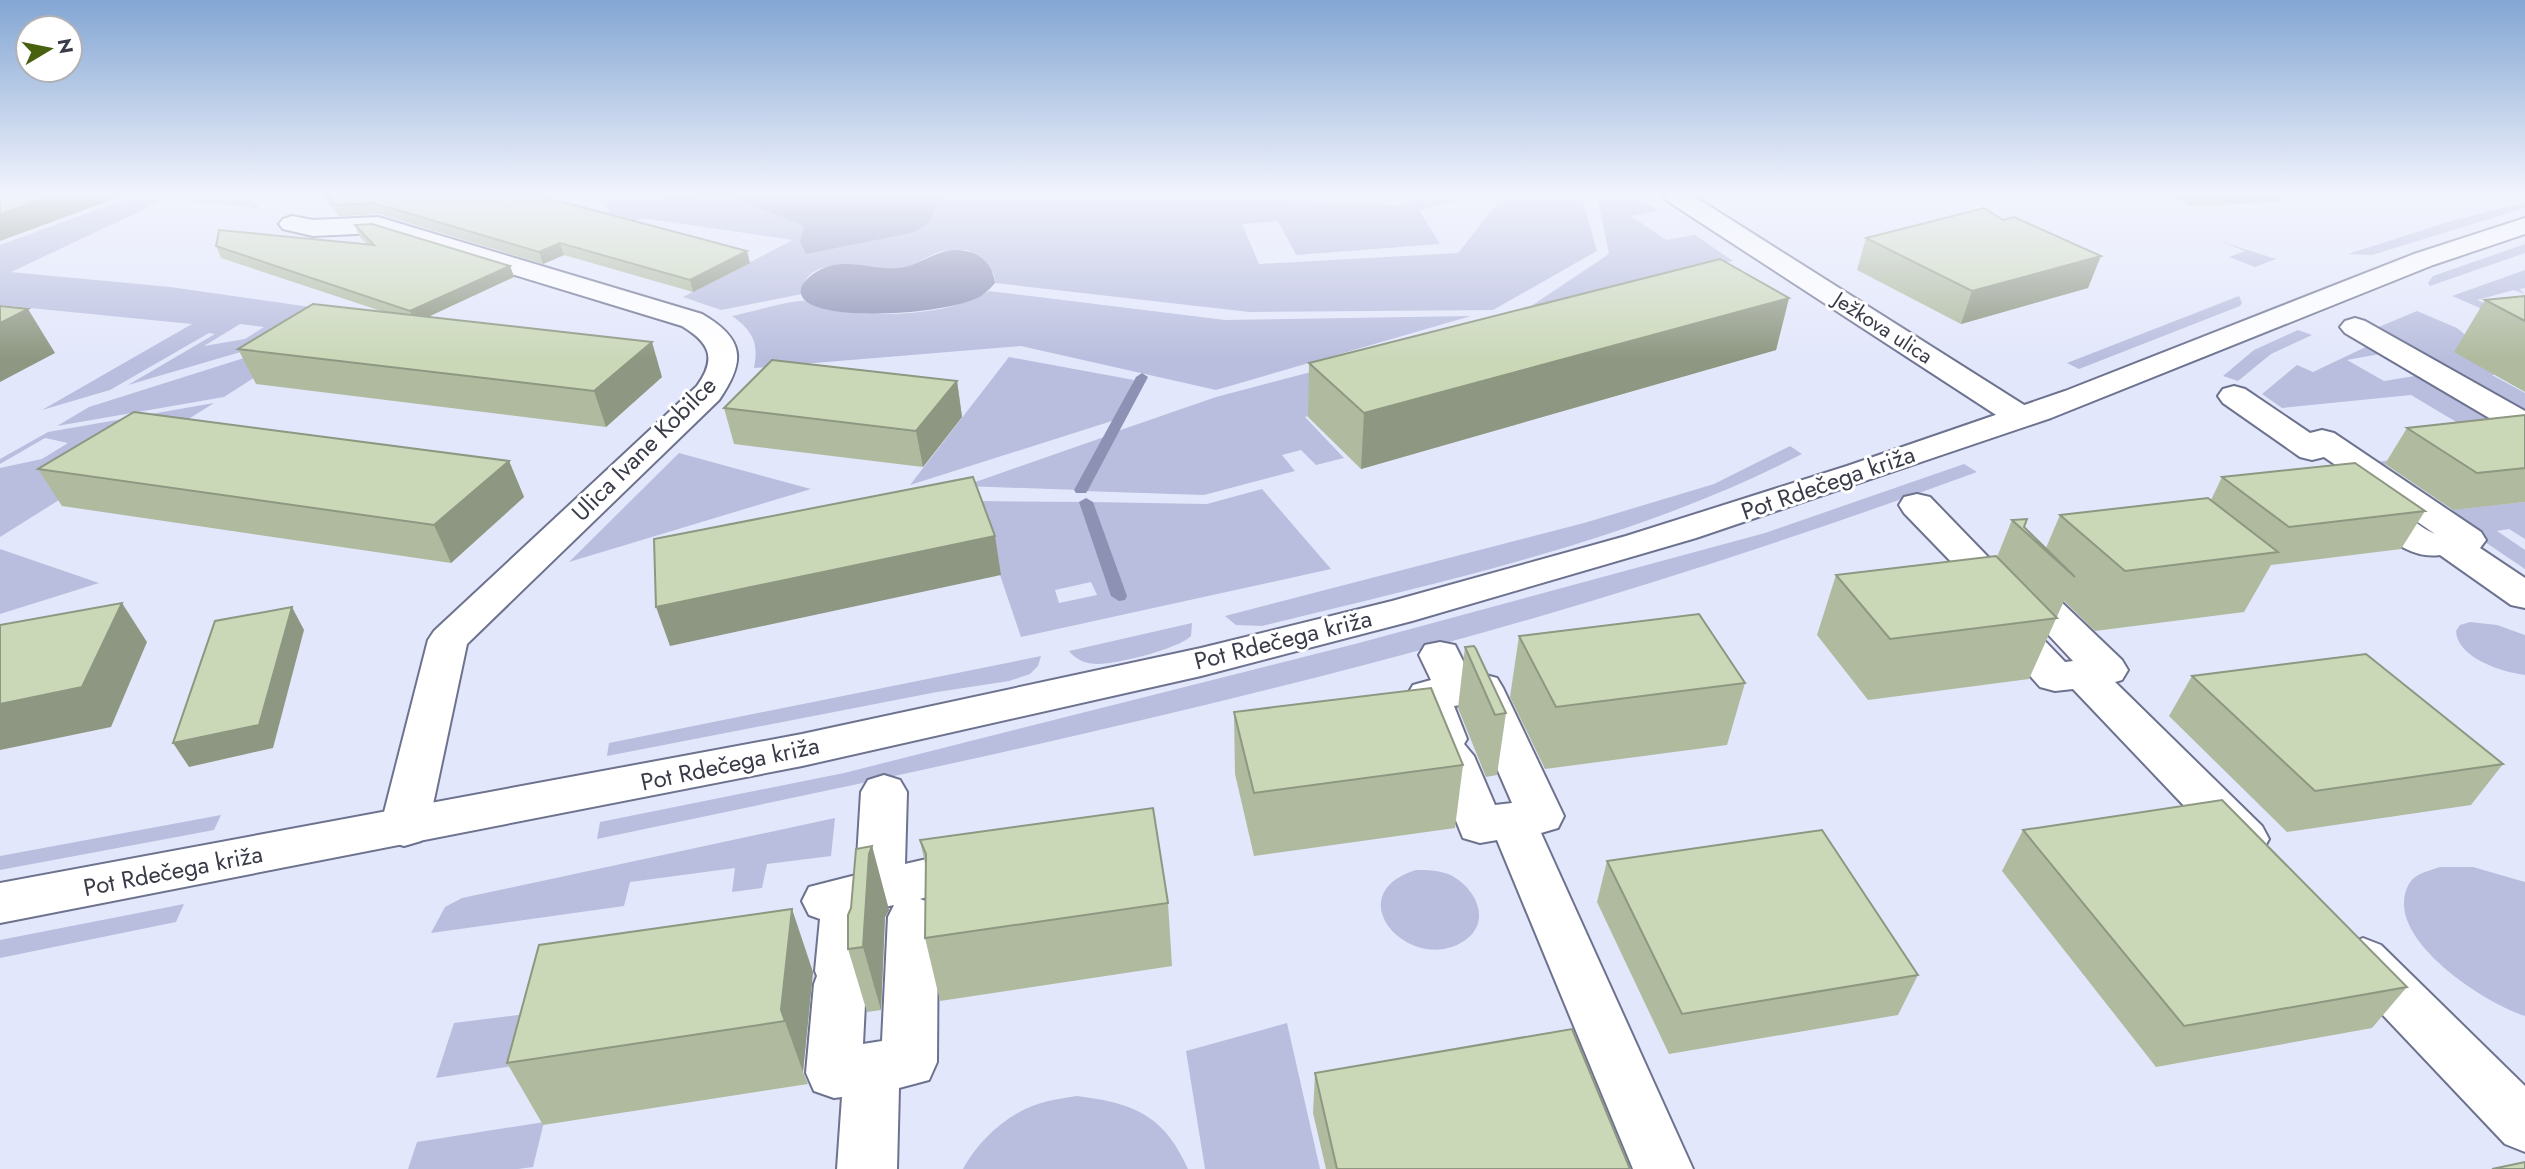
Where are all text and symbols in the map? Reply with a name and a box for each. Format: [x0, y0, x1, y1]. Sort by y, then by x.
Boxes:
north arrow [14, 14, 84, 84]
text: N [51, 36, 80, 56]
street label: Ježkova ulica [1825, 283, 1938, 371]
street label: Ulica Ivane Kobilce [563, 368, 724, 529]
street label: Pot Rdečega križa [1736, 436, 1920, 529]
street label: Pot Rdečega križa [1190, 601, 1375, 678]
street label: Pot Rdečega križa [637, 727, 822, 800]
street label: Pot Rdečega križa [80, 836, 266, 905]

